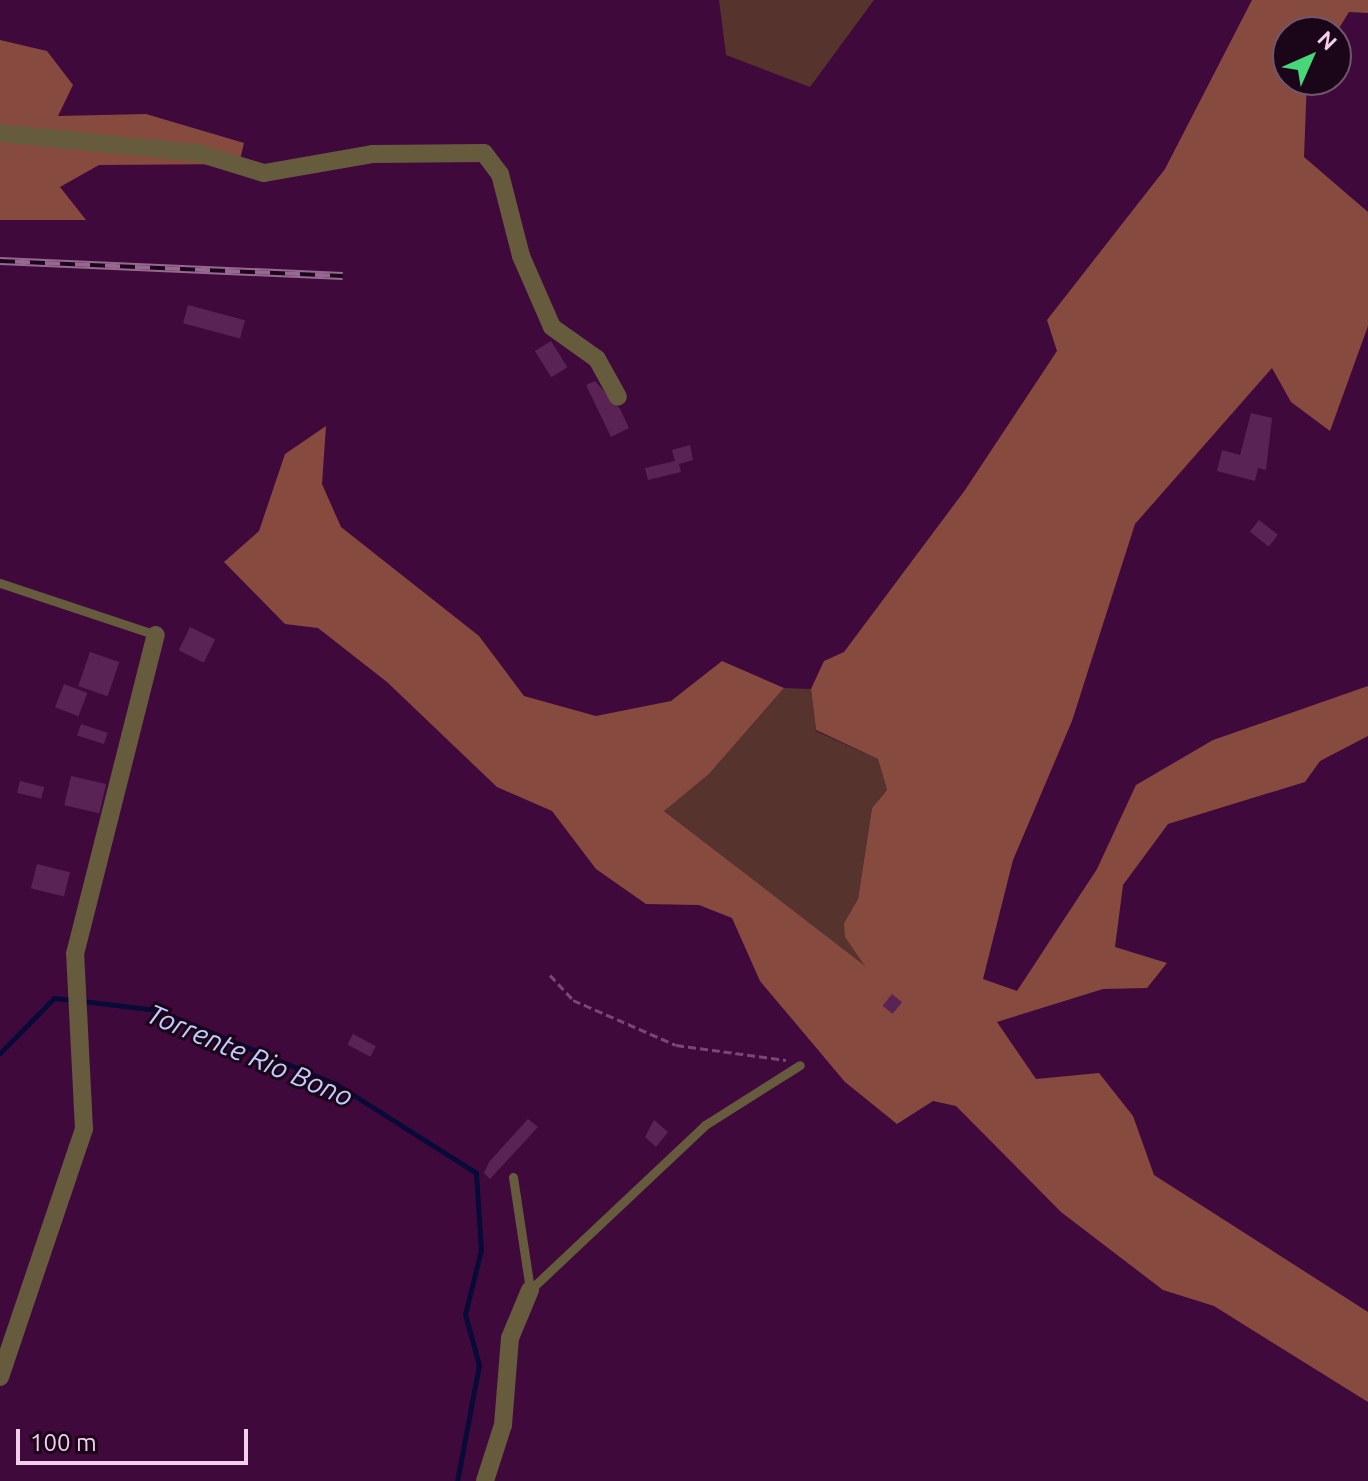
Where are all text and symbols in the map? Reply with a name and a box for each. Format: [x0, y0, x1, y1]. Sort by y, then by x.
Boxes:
north arrow [1272, 16, 1352, 96]
text: N [1313, 25, 1343, 55]
water label: Torrente Rio Bono [142, 997, 358, 1113]
scale bar [20, 1413, 252, 1463]
text: 100 m [30, 1429, 97, 1456]

